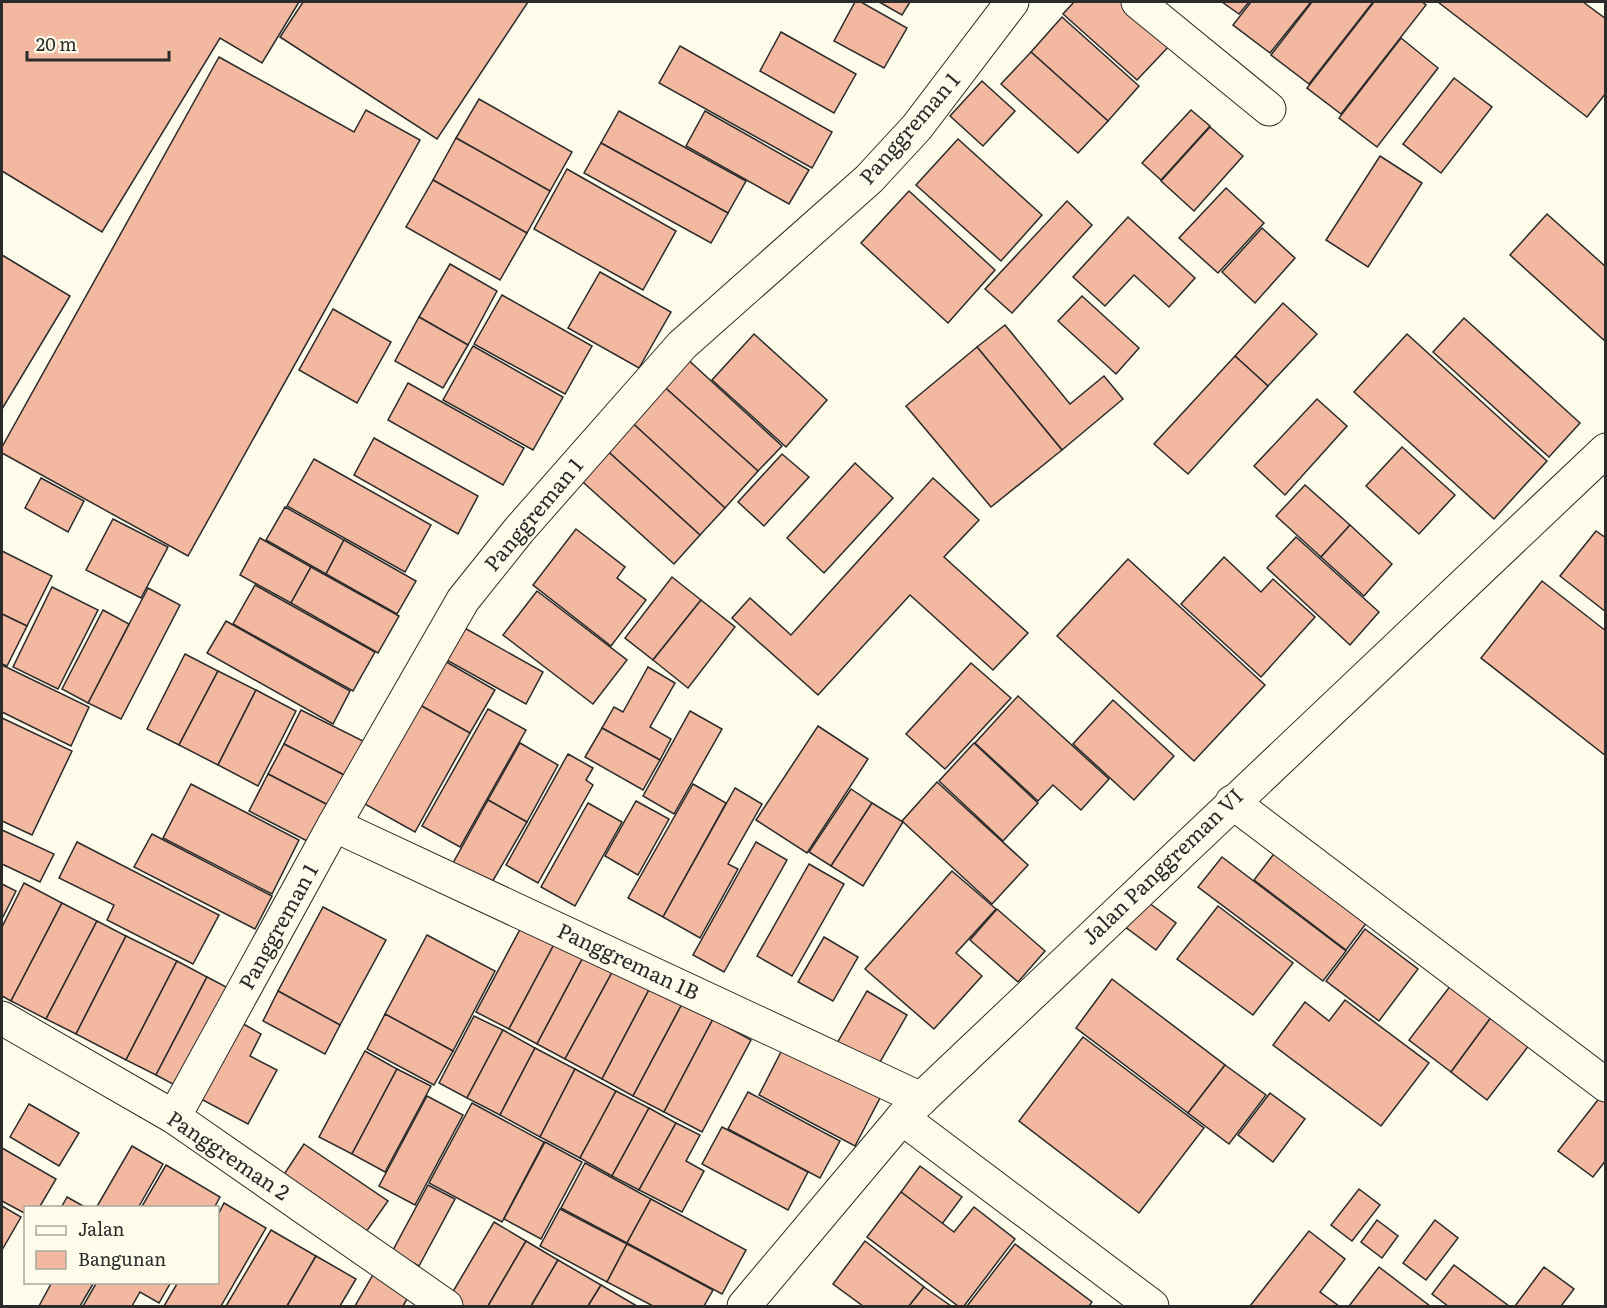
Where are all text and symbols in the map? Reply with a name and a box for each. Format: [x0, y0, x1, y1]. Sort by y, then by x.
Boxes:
scale bar [27, 24, 170, 62]
text: 20 m [36, 30, 77, 57]
street label: Panggreman 1 [851, 64, 966, 190]
street label: Panggreman 1 [475, 450, 589, 577]
street label: Jalan Panggreman VI [1074, 780, 1249, 951]
street label: Panggreman 1 [229, 857, 324, 994]
street label: Panggreman 1B [553, 913, 705, 1006]
street label: Panggreman 2 [162, 1101, 297, 1206]
legend [24, 1206, 219, 1284]
text: Jalan [78, 1215, 125, 1242]
text: Bangunan [78, 1245, 166, 1272]

